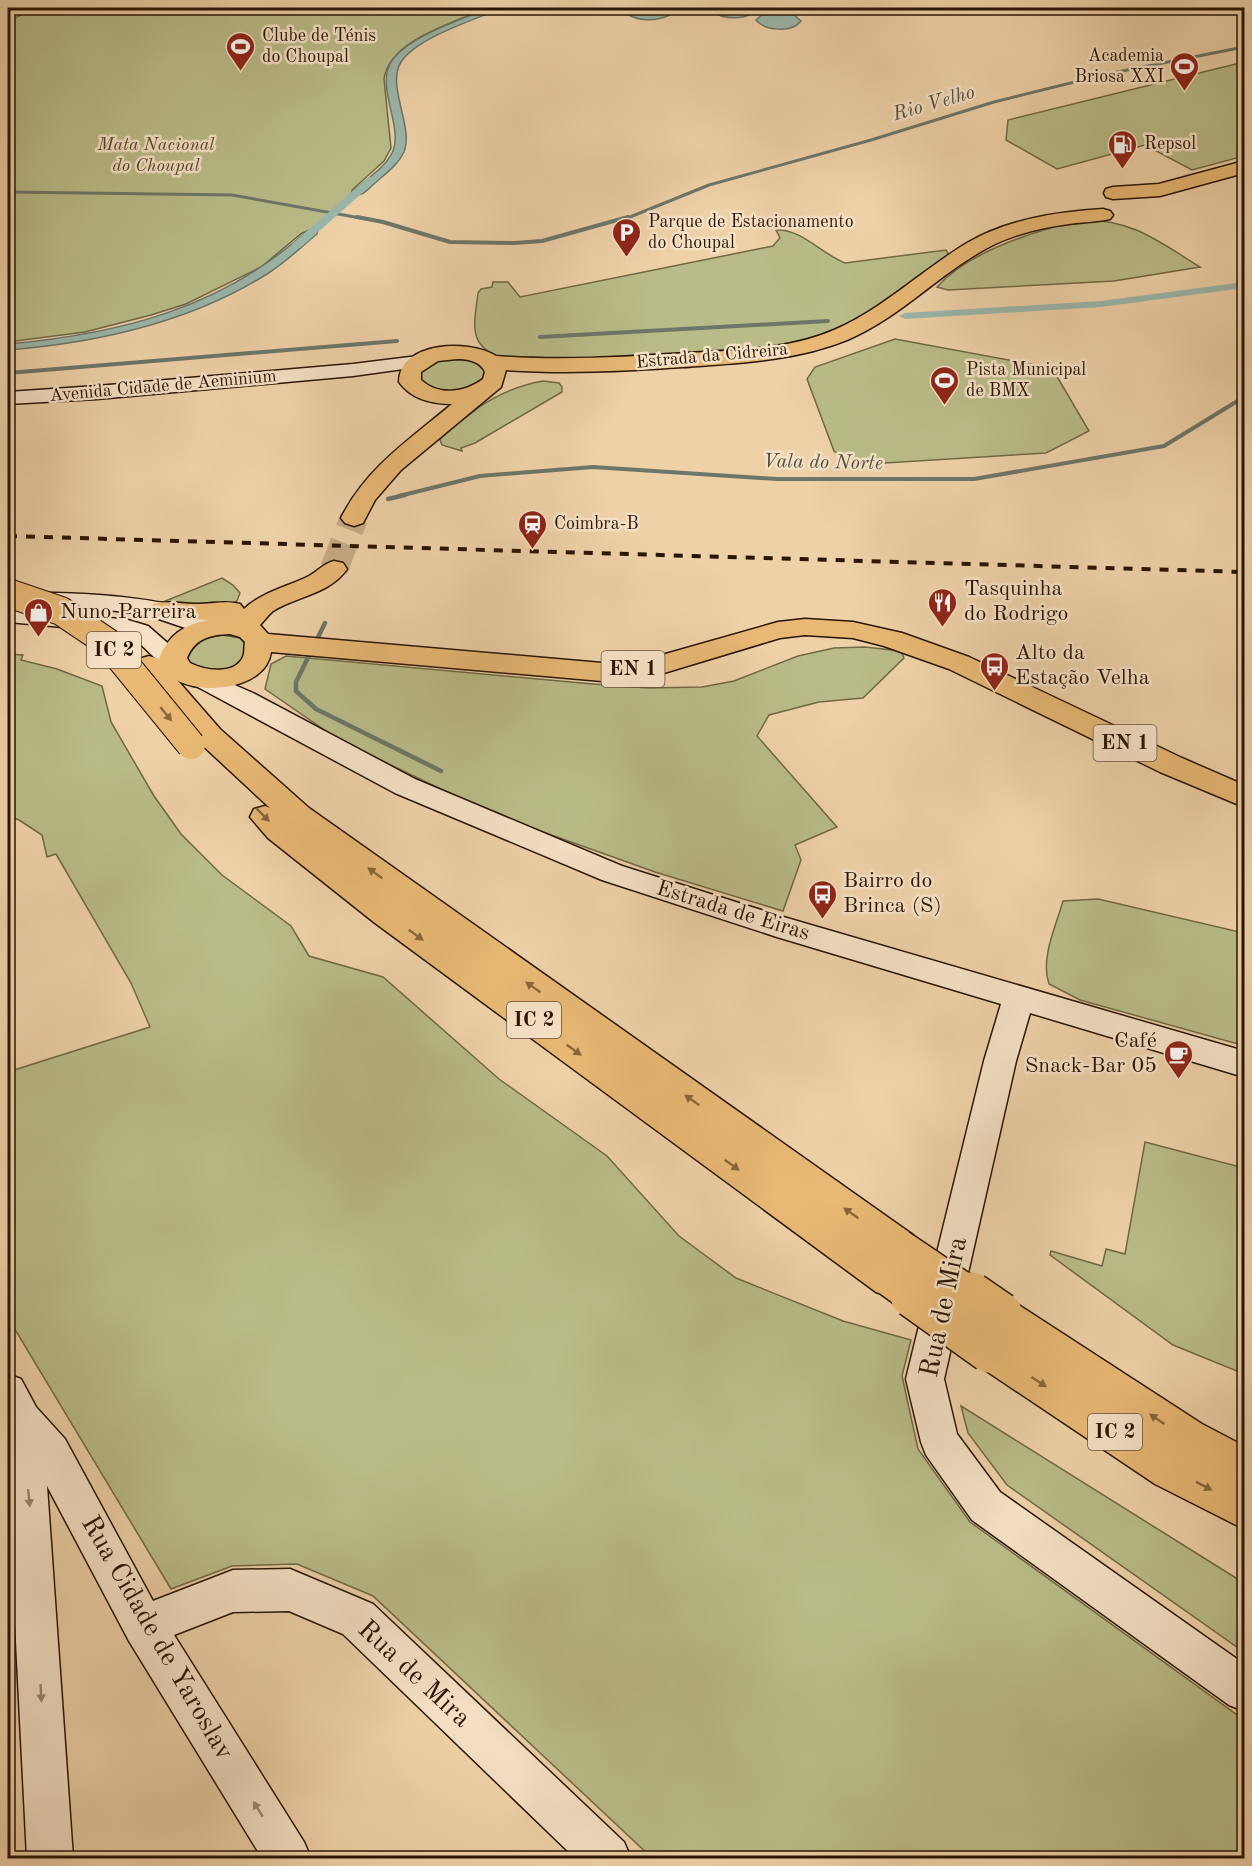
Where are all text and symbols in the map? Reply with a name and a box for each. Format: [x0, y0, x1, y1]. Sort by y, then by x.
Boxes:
place label: Clube de Ténis do Choupal [262, 27, 376, 66]
sports icon: Clube de Ténis do Choupal [225, 30, 257, 72]
place label: Academia Briosa XXI [1075, 47, 1164, 86]
sports icon: Academia Briosa XXI [1169, 50, 1201, 92]
water label: Rio Velho [890, 83, 977, 126]
fuel station icon: Repsol [1107, 128, 1139, 170]
place label: Repsol [1144, 135, 1196, 153]
park label: Mata Nacional do Choupal [96, 136, 215, 175]
place label: Parque de Estacionamento do Choupal [648, 213, 854, 252]
parking icon: Parque de Estacionamento do Choupal [611, 216, 643, 258]
street label: Estrada da Cidreira [635, 340, 789, 372]
place label: Pista Municipal de BMX [966, 361, 1086, 400]
sports icon: Pista Municipal de BMX [929, 364, 961, 406]
street label: Avenida Cidade de Aeminium [49, 367, 277, 405]
water label: Vala do Norte [763, 452, 883, 474]
station icon: Coimbra-B [517, 508, 549, 550]
place label: Coimbra-B [554, 515, 639, 533]
place label: Tasquinha do Rodrigo [964, 578, 1068, 625]
restaurant icon: Tasquinha do Rodrigo [927, 586, 959, 628]
shop icon: Nuno Parreira [23, 596, 55, 638]
place label: Nuno Parreira [60, 601, 197, 623]
road number: IC 2 [87, 632, 141, 668]
place label: Alto da Estação Velha [1015, 642, 1150, 689]
bus stop icon: Alto da Estação Velha [978, 650, 1010, 692]
road number: EN 1 [602, 651, 664, 687]
one-way arrow [160, 706, 173, 722]
road number: EN 1 [1094, 725, 1156, 761]
one-way arrow [256, 808, 271, 822]
one-way arrow [367, 867, 383, 879]
place label: Bairro do Brinca (S) [843, 870, 942, 917]
street label: Estrada de Eiras [654, 877, 812, 945]
bus stop icon: Bairro do Brinca (S) [806, 878, 838, 920]
one-way arrow [408, 929, 424, 941]
one-way arrow [526, 981, 542, 993]
road number: IC 2 [507, 1002, 561, 1038]
place label: Café Snack-Bar 05 [1025, 1030, 1157, 1077]
cafe icon: Café Snack-Bar 05 [1162, 1038, 1194, 1080]
one-way arrow [566, 1044, 582, 1056]
one-way arrow [685, 1094, 701, 1106]
one-way arrow [724, 1158, 739, 1170]
one-way arrow [843, 1208, 859, 1219]
street label: Rua de Mira [916, 1234, 972, 1380]
one-way arrow [1031, 1376, 1047, 1387]
road number: IC 2 [1088, 1414, 1142, 1450]
one-way arrow [1149, 1414, 1165, 1425]
one-way arrow [1195, 1481, 1212, 1491]
one-way arrow [24, 1489, 34, 1508]
street label: Rua Cidade de Yaroslav [76, 1511, 238, 1765]
street label: Rua de Mira [352, 1615, 476, 1733]
one-way arrow [36, 1683, 45, 1702]
one-way arrow [252, 1801, 263, 1817]

